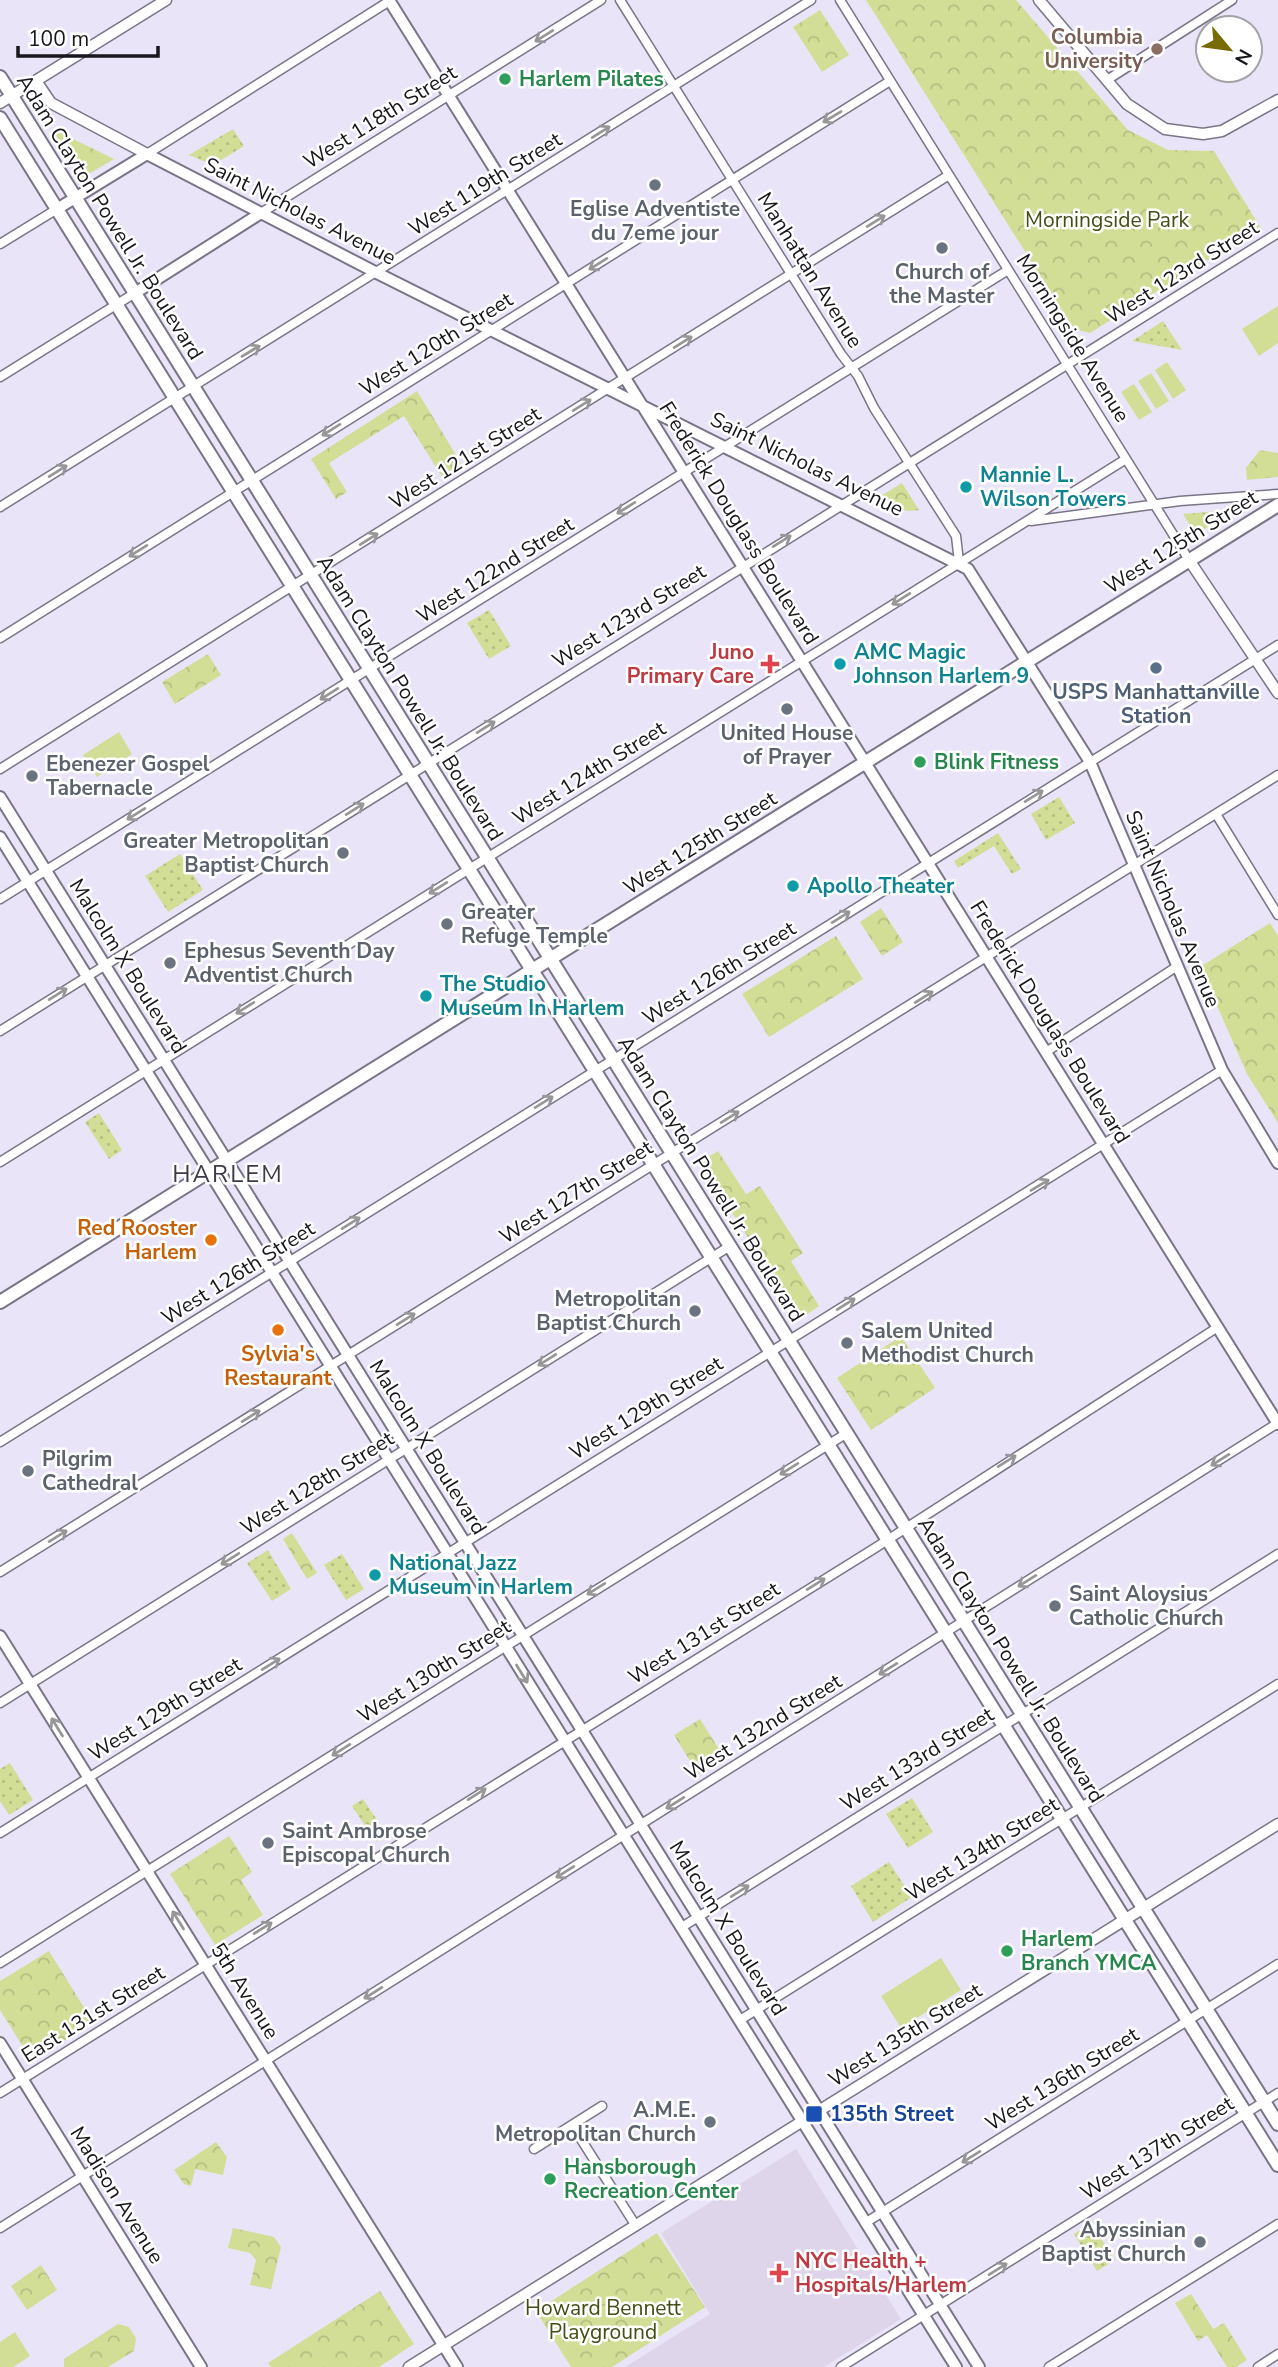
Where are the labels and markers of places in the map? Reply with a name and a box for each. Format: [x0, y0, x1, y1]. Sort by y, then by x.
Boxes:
place label: Columbia University [1045, 23, 1144, 75]
marker: Columbia University [1149, 41, 1165, 57]
place label: Harlem Pilates [519, 65, 664, 93]
marker: Harlem Pilates [497, 71, 513, 87]
marker: Eglise Adventiste du 7eme jour [647, 177, 663, 193]
place label: Eglise Adventiste du 7eme jour [570, 195, 740, 247]
marker: Church of the Master [934, 240, 950, 256]
place label: Church of the Master [890, 258, 995, 310]
place label: Mannie L. Wilson Towers [980, 461, 1126, 513]
marker: Mannie L. Wilson Towers [958, 479, 974, 495]
place label: Juno Primary Care [627, 638, 754, 690]
place label: AMC Magic Johnson Harlem 9 [853, 638, 1029, 690]
marker: Juno Primary Care [760, 654, 780, 674]
marker: AMC Magic Johnson Harlem 9 [832, 656, 848, 672]
marker: USPS Manhattanville Station [1148, 660, 1164, 676]
place label: USPS Manhattanville Station [1052, 678, 1260, 730]
marker: United House of Prayer [779, 701, 795, 717]
place label: United House of Prayer [721, 719, 853, 771]
place label: Blink Fitness [934, 748, 1059, 776]
place label: Ebenezer Gospel Tabernacle [46, 750, 210, 802]
marker: Blink Fitness [912, 754, 928, 770]
marker: Ebenezer Gospel Tabernacle [24, 768, 40, 784]
place label: Greater Metropolitan Baptist Church [123, 827, 329, 879]
marker: Greater Metropolitan Baptist Church [335, 845, 351, 861]
place label: Apollo Theater [807, 872, 955, 900]
marker: Apollo Theater [785, 878, 801, 894]
place label: Greater Refuge Temple [461, 898, 608, 950]
marker: Greater Refuge Temple [439, 916, 455, 932]
place label: Ephesus Seventh Day Adventist Church [184, 937, 396, 989]
marker: Ephesus Seventh Day Adventist Church [162, 955, 178, 971]
place label: The Studio Museum In Harlem [440, 970, 624, 1022]
marker: The Studio Museum In Harlem [418, 988, 434, 1004]
place label: Red Rooster Harlem [77, 1214, 198, 1266]
marker: Red Rooster Harlem [203, 1232, 219, 1248]
place label: Metropolitan Baptist Church [536, 1285, 681, 1337]
marker: Metropolitan Baptist Church [687, 1303, 703, 1319]
place label: Salem United Methodist Church [861, 1317, 1034, 1369]
marker: Sylvia's Restaurant [270, 1322, 286, 1338]
marker: Salem United Methodist Church [839, 1335, 855, 1351]
place label: Sylvia's Restaurant [224, 1340, 333, 1392]
place label: Pilgrim Cathedral [42, 1445, 138, 1497]
marker: Pilgrim Cathedral [20, 1463, 36, 1479]
place label: National Jazz Museum in Harlem [389, 1549, 573, 1601]
marker: National Jazz Museum in Harlem [367, 1567, 383, 1583]
place label: Saint Aloysius Catholic Church [1069, 1580, 1223, 1632]
marker: Saint Aloysius Catholic Church [1047, 1598, 1063, 1614]
place label: Saint Ambrose Episcopal Church [282, 1817, 450, 1869]
marker: Saint Ambrose Episcopal Church [260, 1835, 276, 1851]
place label: Harlem Branch YMCA [1021, 1925, 1157, 1977]
marker: Harlem Branch YMCA [999, 1943, 1015, 1959]
place label: A.M.E. Metropolitan Church [495, 2096, 696, 2148]
place label: 135th Street [830, 2100, 955, 2128]
marker: 135th Street [804, 2104, 824, 2124]
marker: A.M.E. Metropolitan Church [702, 2114, 718, 2130]
place label: Hansborough Recreation Center [564, 2153, 739, 2205]
marker: Hansborough Recreation Center [542, 2171, 558, 2187]
place label: Abyssinian Baptist Church [1041, 2216, 1186, 2268]
marker: Abyssinian Baptist Church [1192, 2234, 1208, 2250]
place label: NYC Health + Hospitals/Harlem [795, 2247, 967, 2299]
marker: NYC Health + Hospitals/Harlem [769, 2263, 789, 2283]

